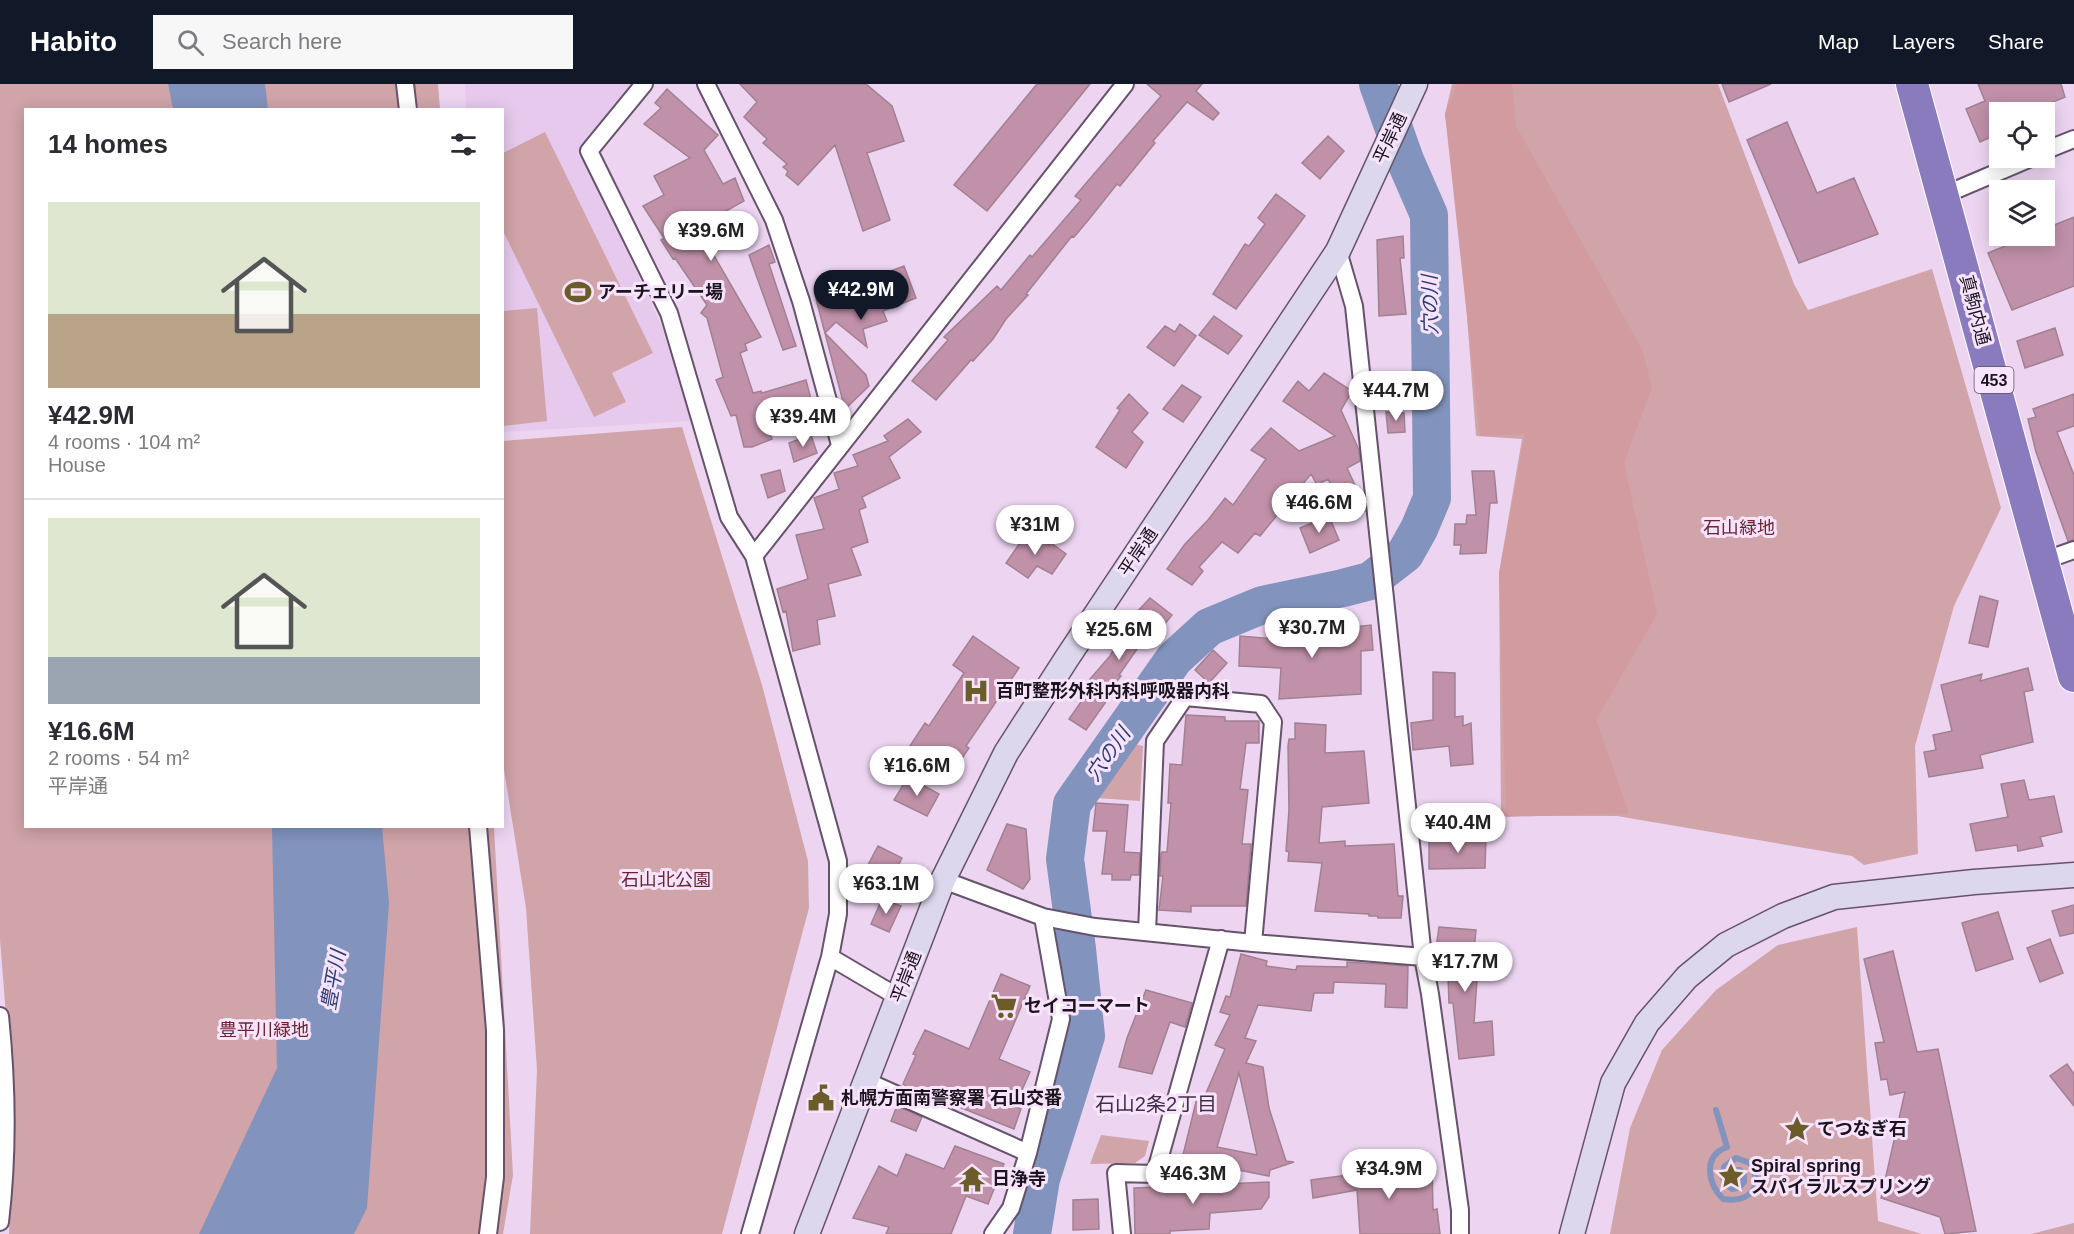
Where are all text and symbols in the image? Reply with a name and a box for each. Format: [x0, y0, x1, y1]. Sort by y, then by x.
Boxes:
search box [153, 15, 573, 69]
text: Habito [30, 26, 117, 57]
icon: search [174, 26, 207, 59]
text: Search here [222, 29, 342, 54]
text: Map [1818, 30, 1859, 53]
text: Layers [1892, 30, 1955, 53]
text: Share [1988, 30, 2044, 53]
map controls [1989, 102, 2055, 246]
button: locate [1989, 102, 2055, 168]
street label: 平岸通 [1370, 109, 1410, 167]
icon: filters [447, 128, 480, 161]
text: 14 homes [48, 129, 168, 159]
button: layers [1989, 180, 2055, 246]
pin: ¥39.6M [662, 211, 760, 262]
text: ¥39.6M [678, 219, 744, 241]
icon: home [210, 241, 318, 349]
pin: ¥42.9M [812, 270, 910, 321]
water label: 穴の川 [1418, 273, 1442, 335]
street label: 真駒内通 [1956, 273, 1994, 347]
sports icon: アーチェリー場 [563, 277, 593, 307]
text: ¥42.9M [828, 278, 894, 300]
place label: アーチェリー場 [598, 282, 723, 302]
road number: 453 [1974, 367, 2014, 393]
pin: ¥44.7M [1347, 371, 1445, 422]
text: ¥44.7M [1363, 379, 1429, 401]
pin: ¥39.4M [754, 397, 852, 448]
text: ¥42.9M [48, 400, 135, 430]
text: ¥39.4M [770, 405, 836, 427]
text: 4 rooms · 104 m² [48, 431, 200, 453]
text: House [48, 454, 106, 476]
pin: ¥46.6M [1270, 483, 1368, 534]
text: ¥46.6M [1286, 491, 1352, 513]
pin: ¥31M [999, 505, 1071, 556]
text: ¥31M [1010, 513, 1060, 535]
park label: 石山緑地 [1703, 518, 1775, 538]
street label: 平岸通 [1115, 524, 1161, 580]
icon: home [210, 557, 318, 665]
pin: ¥30.7M [1263, 608, 1361, 659]
pin: ¥25.6M [1070, 610, 1168, 661]
text: ¥30.7M [1279, 616, 1345, 638]
text: ¥25.6M [1086, 618, 1152, 640]
hospital icon: 百町整形外科内科呼吸器内科 [961, 676, 991, 706]
place label: 百町整形外科内科呼吸器内科 [996, 681, 1230, 701]
text: ¥16.6M [48, 716, 135, 746]
water label: 穴の川 [1082, 721, 1135, 785]
pin: ¥16.6M [868, 746, 966, 797]
text: 2 rooms · 54 m² [48, 747, 189, 769]
text: ¥16.6M [884, 754, 950, 776]
text: 平岸通 [48, 775, 108, 797]
pin: ¥40.4M [1409, 803, 1507, 854]
text: ¥40.4M [1425, 811, 1491, 833]
pin: ¥63.1M [837, 864, 935, 915]
park label: 石山北公園 [621, 870, 711, 890]
text: ¥63.1M [853, 872, 919, 894]
pin: ¥17.7M [1416, 942, 1514, 993]
water label: 豊平川 [317, 947, 349, 1011]
street label: 平岸通 [887, 948, 925, 1006]
text: ¥17.7M [1432, 950, 1498, 972]
supermarket icon: セイコーマート [989, 991, 1019, 1021]
place label: セイコーマート [1024, 996, 1150, 1016]
park label: 豊平川緑地 [219, 1020, 309, 1040]
public building icon: 札幌方面南警察署 石山交番 [806, 1083, 836, 1113]
place label: 札幌方面南警察署 石山交番 [841, 1088, 1062, 1108]
district label: 石山2条2丁目 [1095, 1093, 1217, 1115]
place icon: てつなぎ石 [1782, 1114, 1812, 1144]
place label: てつなぎ石 [1817, 1119, 1907, 1139]
pin: ¥34.9M [1340, 1149, 1438, 1200]
pin: ¥46.3M [1144, 1154, 1242, 1205]
place label: Spiral spring スパイラルスプリング [1751, 1156, 1931, 1197]
text: ¥34.9M [1356, 1157, 1422, 1179]
place icon: Spiral spring スパイラルスプリング [1716, 1161, 1746, 1191]
text: ¥46.3M [1160, 1162, 1226, 1184]
temple icon: 日浄寺 [957, 1164, 987, 1194]
place label: 日浄寺 [992, 1169, 1046, 1189]

